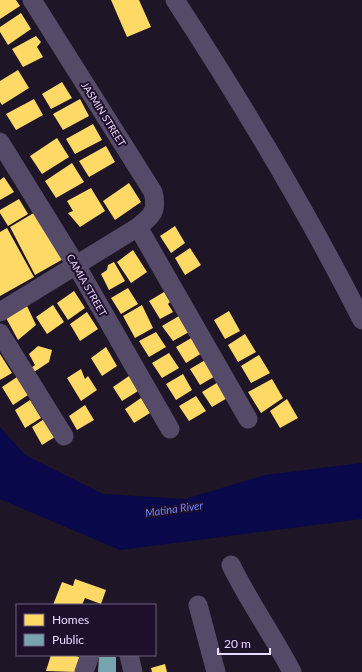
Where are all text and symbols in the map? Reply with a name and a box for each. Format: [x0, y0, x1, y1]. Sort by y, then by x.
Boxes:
street label: JASMIN STREET [79, 80, 129, 148]
street label: CAMIA STREET [64, 252, 110, 318]
water label: Matina River [144, 498, 204, 519]
legend [16, 604, 156, 656]
text: Homes [52, 612, 89, 627]
scale bar [218, 630, 270, 656]
text: Public [52, 632, 84, 647]
text: 20 m [224, 636, 251, 651]

